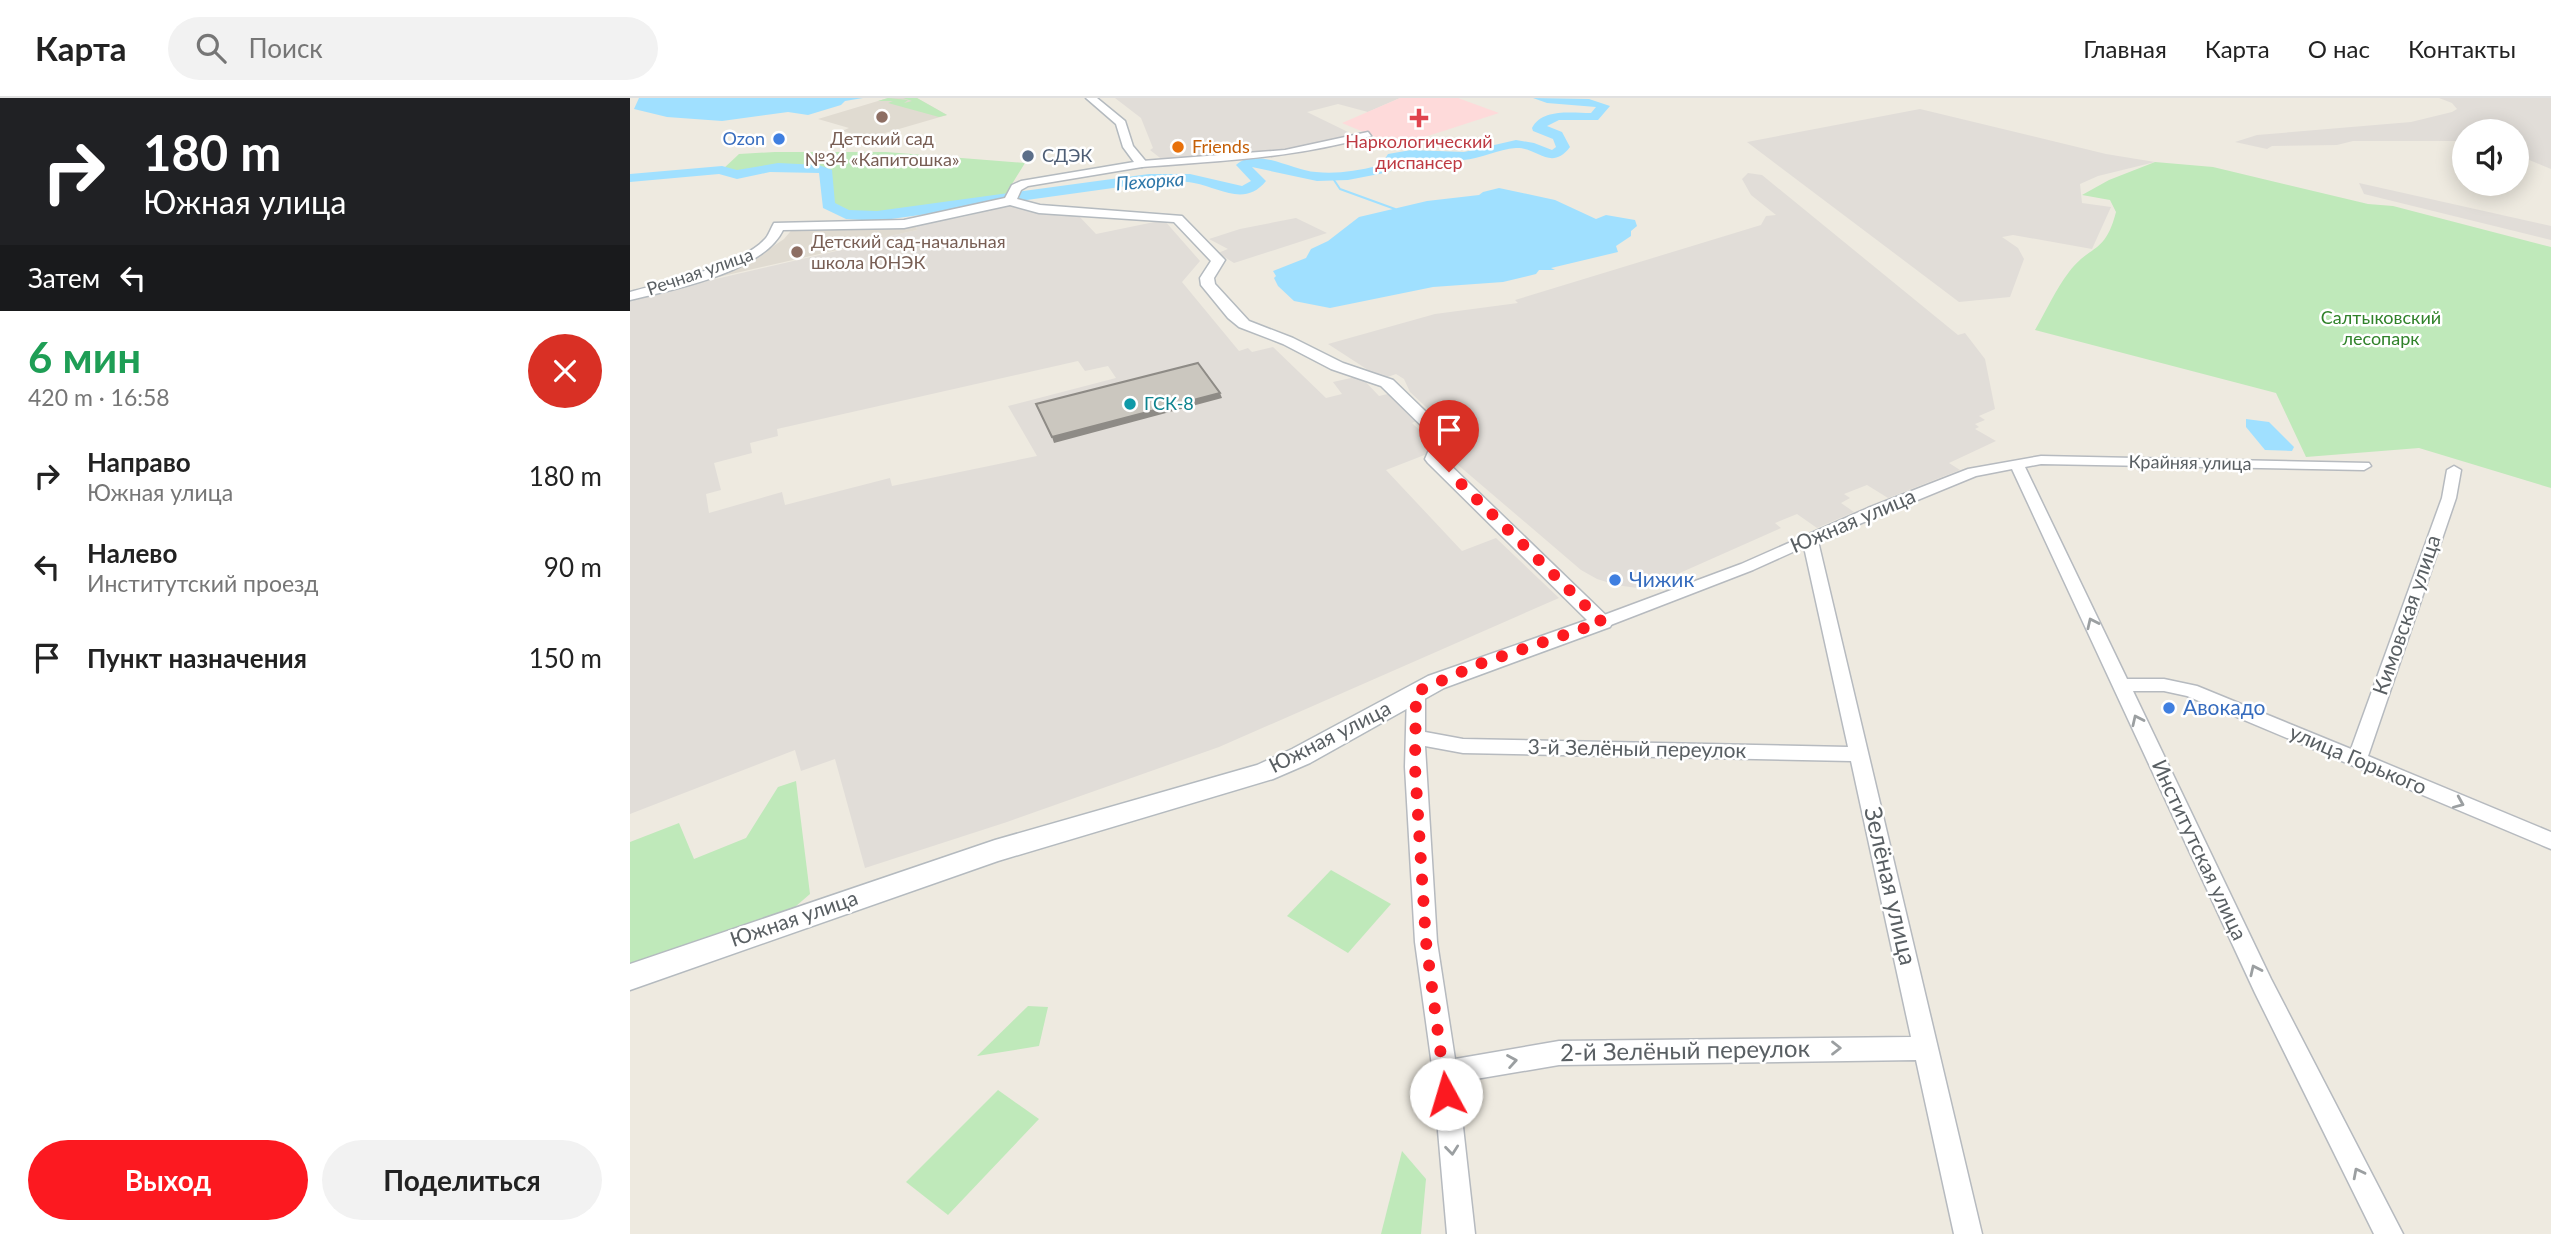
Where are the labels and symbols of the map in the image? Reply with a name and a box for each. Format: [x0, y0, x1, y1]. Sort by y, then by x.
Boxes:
marker: Наркологический диспансер [1409, 108, 1429, 128]
marker: Детский сад №34 «Капитошка» [874, 109, 890, 125]
place label: Ozon [723, 127, 765, 149]
place label: Детский сад №34 «Капитошка» [804, 127, 960, 170]
place label: Наркологический диспансер [1345, 130, 1493, 173]
marker: Ozon [771, 131, 787, 147]
place label: Friends [1192, 135, 1250, 157]
marker: Friends [1170, 139, 1186, 155]
place label: СДЭК [1042, 144, 1092, 166]
marker: СДЭК [1020, 148, 1036, 164]
water label: Пехорка [1115, 167, 1185, 194]
place label: Детский сад-начальная школа ЮНЭК [811, 230, 1006, 273]
street label: Речная улица [644, 243, 756, 299]
marker: Детский сад-начальная школа ЮНЭК [789, 244, 805, 260]
park label: Салтыковский лесопарк [2321, 306, 2441, 349]
place label: ГСК-8 [1144, 392, 1194, 414]
marker: ГСК-8 [1122, 396, 1138, 412]
pin [1419, 400, 1479, 472]
street label: Крайняя улица [2128, 450, 2252, 474]
street label: Южная улица [1786, 482, 1919, 557]
street label: Кимовская улица [2366, 531, 2445, 698]
place label: Чижик [1629, 566, 1694, 591]
marker: Чижик [1607, 572, 1623, 588]
one-way arrow [2086, 618, 2100, 630]
street label: Южная улица [1264, 694, 1394, 777]
place label: Авокадо [2183, 694, 2266, 719]
marker: Авокадо [2161, 700, 2177, 716]
one-way arrow [2131, 715, 2145, 727]
street label: улица Горького [2286, 718, 2431, 799]
street label: 3-й Зелёный переулок [1527, 733, 1747, 762]
street label: Институтская улица [2148, 755, 2253, 944]
one-way arrow [2452, 795, 2465, 809]
street label: Зелёная улица [1859, 803, 1924, 968]
street label: Южная улица [726, 884, 861, 951]
one-way arrow [2250, 965, 2264, 977]
street label: 2-й Зелёный переулок [1560, 1033, 1811, 1066]
one-way arrow [1832, 1040, 1842, 1056]
one-way arrow [1506, 1054, 1518, 1069]
position arrow [1409, 1057, 1483, 1131]
one-way arrow [1444, 1145, 1459, 1156]
one-way arrow [2352, 1168, 2366, 1180]

